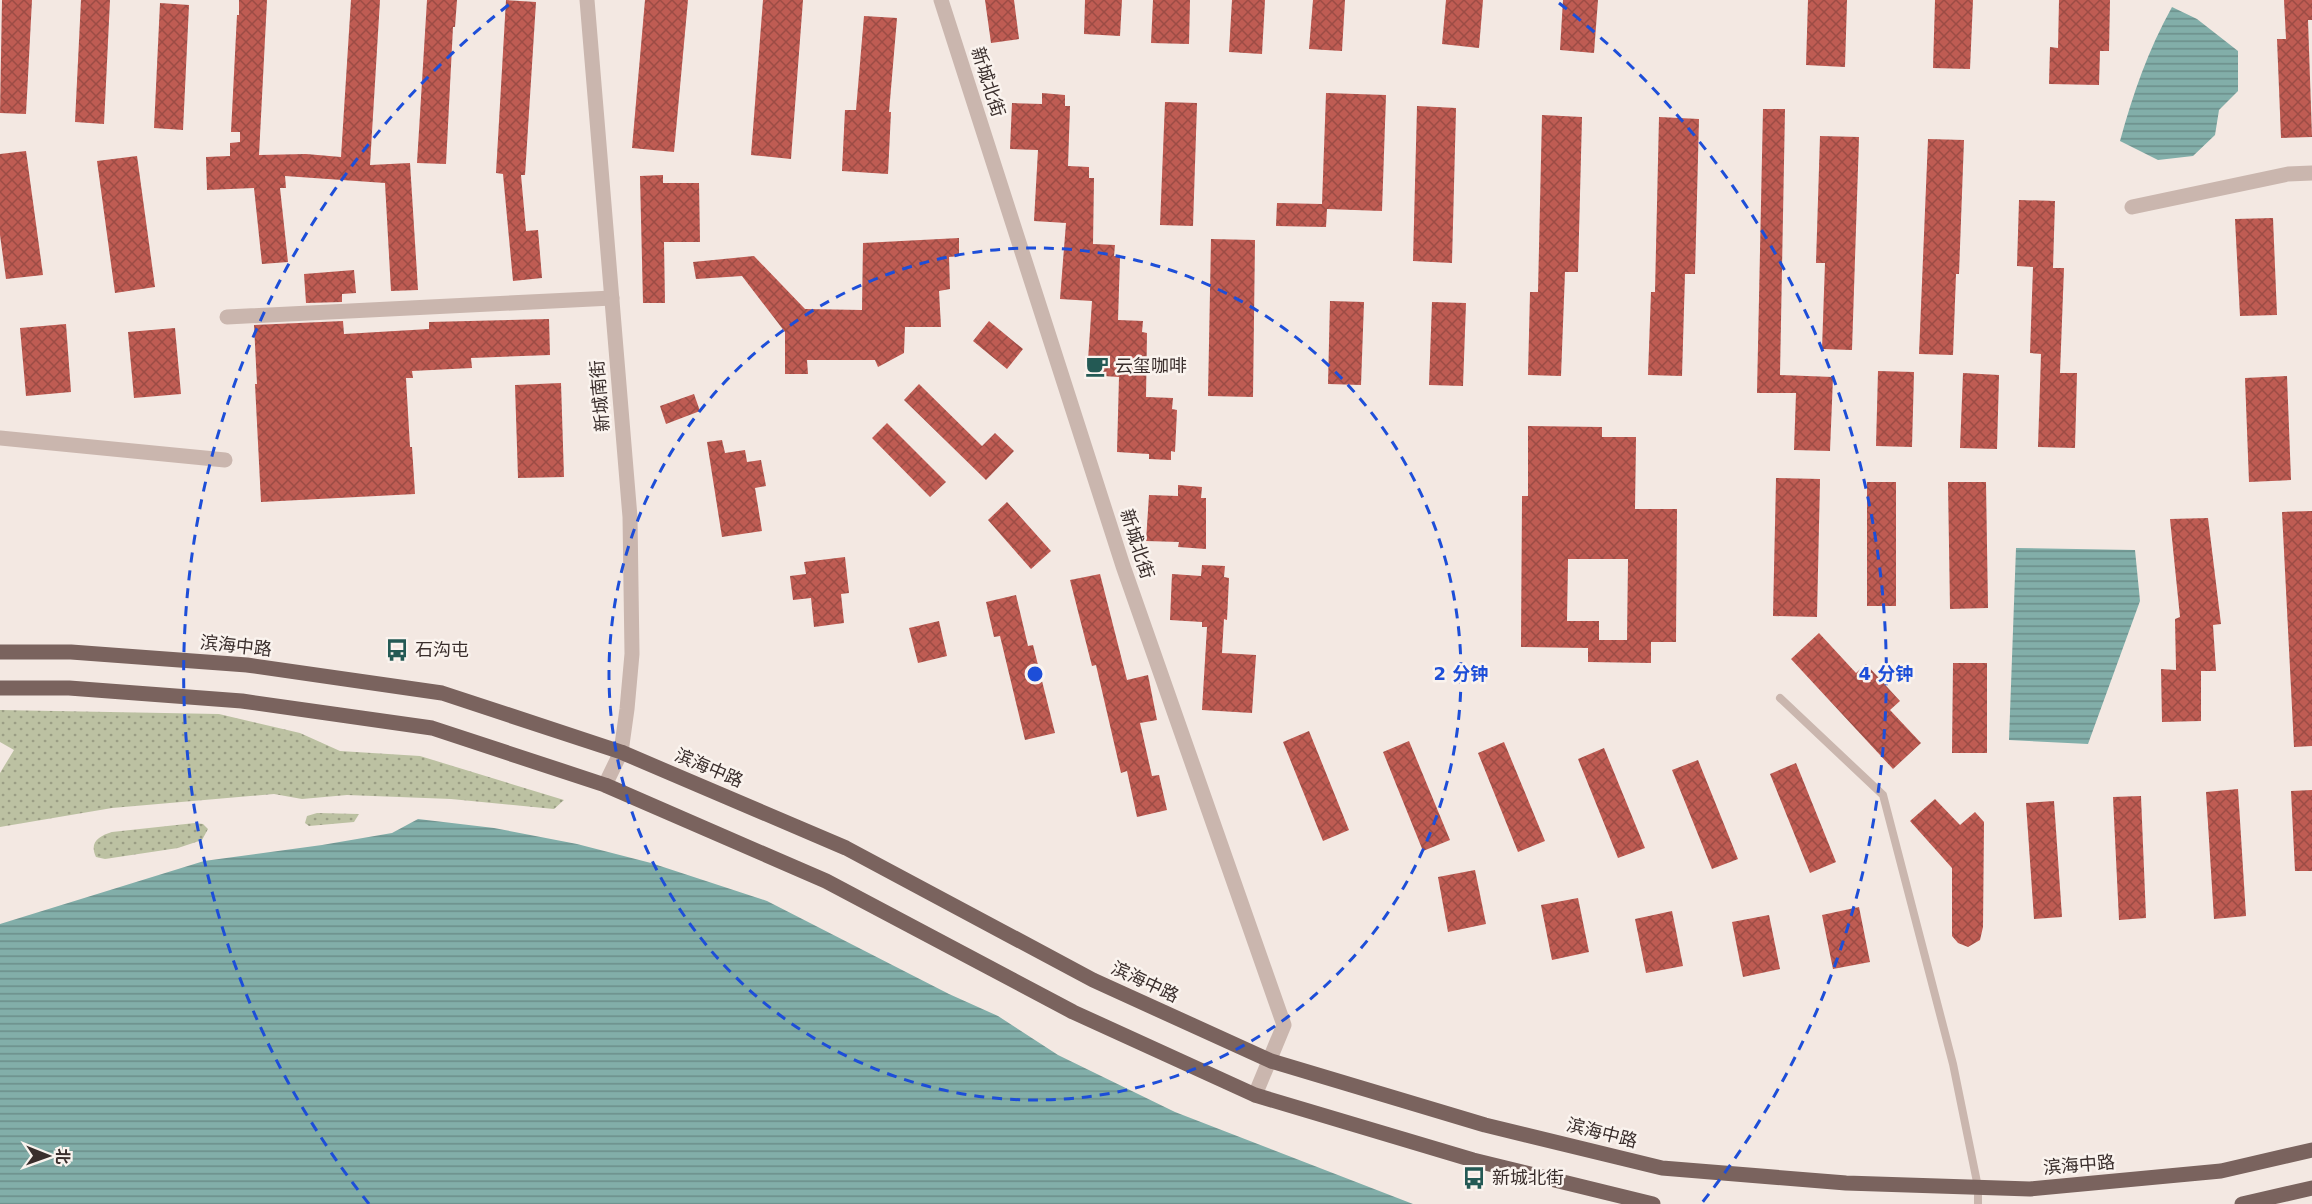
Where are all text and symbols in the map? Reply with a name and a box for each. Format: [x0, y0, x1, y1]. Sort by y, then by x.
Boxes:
street label: 新城北街 [967, 44, 1010, 119]
cafe icon: 云玺咖啡 [1084, 353, 1110, 379]
place label: 云玺咖啡 [1115, 355, 1187, 376]
street label: 新城南街 [586, 359, 613, 433]
street label: 新城北街 [1116, 506, 1159, 581]
street label: 滨海中路 [199, 631, 273, 660]
bus stop icon: 石沟屯 [384, 637, 410, 663]
place label: 石沟屯 [415, 639, 469, 660]
text: 2 分钟 [1434, 663, 1488, 684]
text: 4 分钟 [1859, 663, 1913, 684]
centre of rings [1025, 664, 1045, 684]
street label: 滨海中路 [672, 744, 746, 791]
street label: 滨海中路 [1108, 957, 1182, 1006]
street label: 滨海中路 [1565, 1114, 1640, 1151]
north arrow [18, 1126, 78, 1186]
text: 北 [53, 1148, 72, 1164]
street label: 滨海中路 [2042, 1151, 2116, 1178]
bus stop icon: 新城北街 [1461, 1165, 1487, 1191]
place label: 新城北街 [1492, 1167, 1564, 1188]

